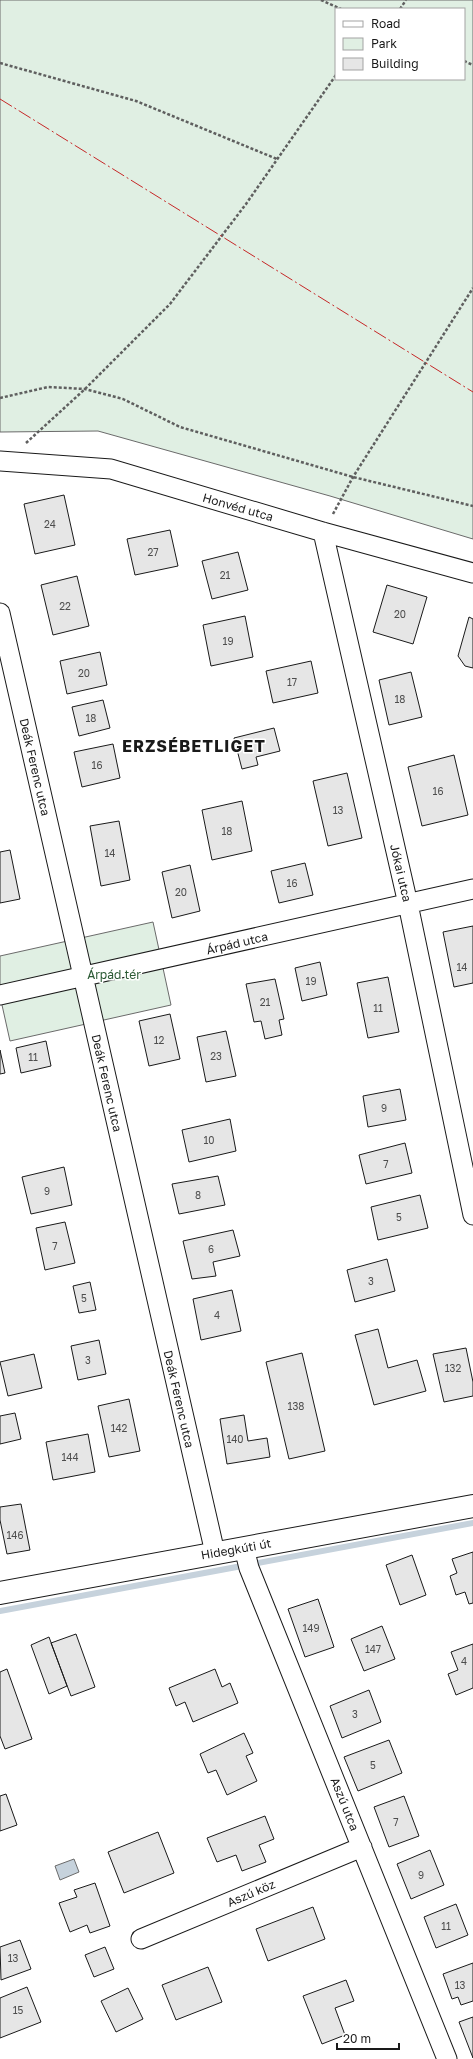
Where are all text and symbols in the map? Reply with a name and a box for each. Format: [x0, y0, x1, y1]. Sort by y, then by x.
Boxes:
legend [335, 8, 465, 80]
text: Road [371, 16, 400, 31]
text: Park [371, 36, 397, 51]
text: Building [371, 56, 419, 71]
street label: Honvéd utca [201, 490, 275, 524]
house number: 24 [44, 518, 56, 530]
house number: 27 [147, 546, 159, 558]
house number: 21 [220, 569, 230, 581]
house number: 22 [59, 600, 71, 612]
house number: 20 [394, 608, 406, 620]
house number: 19 [223, 635, 233, 647]
house number: 20 [78, 667, 90, 679]
house number: 17 [287, 676, 297, 688]
house number: 18 [395, 693, 405, 705]
house number: 18 [86, 712, 96, 724]
street label: Deák Ferenc utca [16, 717, 54, 817]
district label: ERZSÉBETLIGET [122, 736, 266, 756]
house number: 16 [92, 759, 102, 771]
house number: 16 [433, 785, 443, 797]
house number: 13 [333, 804, 343, 816]
house number: 18 [222, 825, 232, 837]
street label: Jókai utca [387, 843, 415, 903]
house number: 14 [105, 847, 115, 859]
house number: 16 [287, 877, 297, 889]
house number: 20 [175, 886, 187, 898]
street label: Árpád utca [205, 929, 269, 957]
house number: 14 [457, 961, 467, 973]
park label: Árpád tér [87, 967, 141, 982]
house number: 19 [306, 975, 316, 987]
house number: 21 [260, 996, 270, 1008]
house number: 11 [373, 1002, 383, 1014]
street label: Deák Ferenc utca [88, 1033, 126, 1133]
house number: 12 [154, 1034, 165, 1046]
house number: 23 [210, 1050, 222, 1062]
house number: 11 [28, 1051, 38, 1063]
house number: 9 [381, 1102, 387, 1114]
house number: 10 [203, 1134, 215, 1146]
house number: 7 [383, 1158, 389, 1170]
house number: 9 [44, 1185, 50, 1197]
house number: 8 [195, 1189, 201, 1201]
house number: 5 [396, 1211, 402, 1223]
house number: 7 [52, 1240, 58, 1252]
house number: 6 [208, 1243, 214, 1255]
house number: 3 [368, 1275, 374, 1287]
house number: 5 [81, 1292, 87, 1304]
house number: 4 [214, 1309, 220, 1321]
street label: Deák Ferenc utca [160, 1349, 198, 1449]
house number: 3 [85, 1354, 91, 1366]
house number: 132 [445, 1362, 461, 1374]
house number: 138 [288, 1400, 304, 1412]
house number: 142 [111, 1422, 128, 1434]
house number: 140 [226, 1433, 244, 1445]
house number: 144 [61, 1451, 79, 1463]
house number: 146 [7, 1529, 24, 1541]
street label: Hidegkúti út [200, 1535, 273, 1563]
house number: 149 [303, 1622, 320, 1634]
house number: 147 [365, 1643, 381, 1655]
house number: 4 [461, 1655, 467, 1667]
house number: 3 [352, 1708, 358, 1720]
house number: 5 [370, 1759, 376, 1771]
street label: Aszú utca [328, 1775, 362, 1833]
house number: 7 [393, 1816, 399, 1828]
house number: 9 [418, 1869, 424, 1881]
street label: Aszú köz [225, 1876, 277, 1910]
house number: 11 [441, 1920, 451, 1932]
house number: 13 [8, 1952, 18, 1964]
house number: 13 [455, 1979, 465, 1991]
house number: 15 [13, 2004, 24, 2016]
scale bar [337, 2025, 399, 2051]
text: 20 m [343, 2031, 371, 2046]

